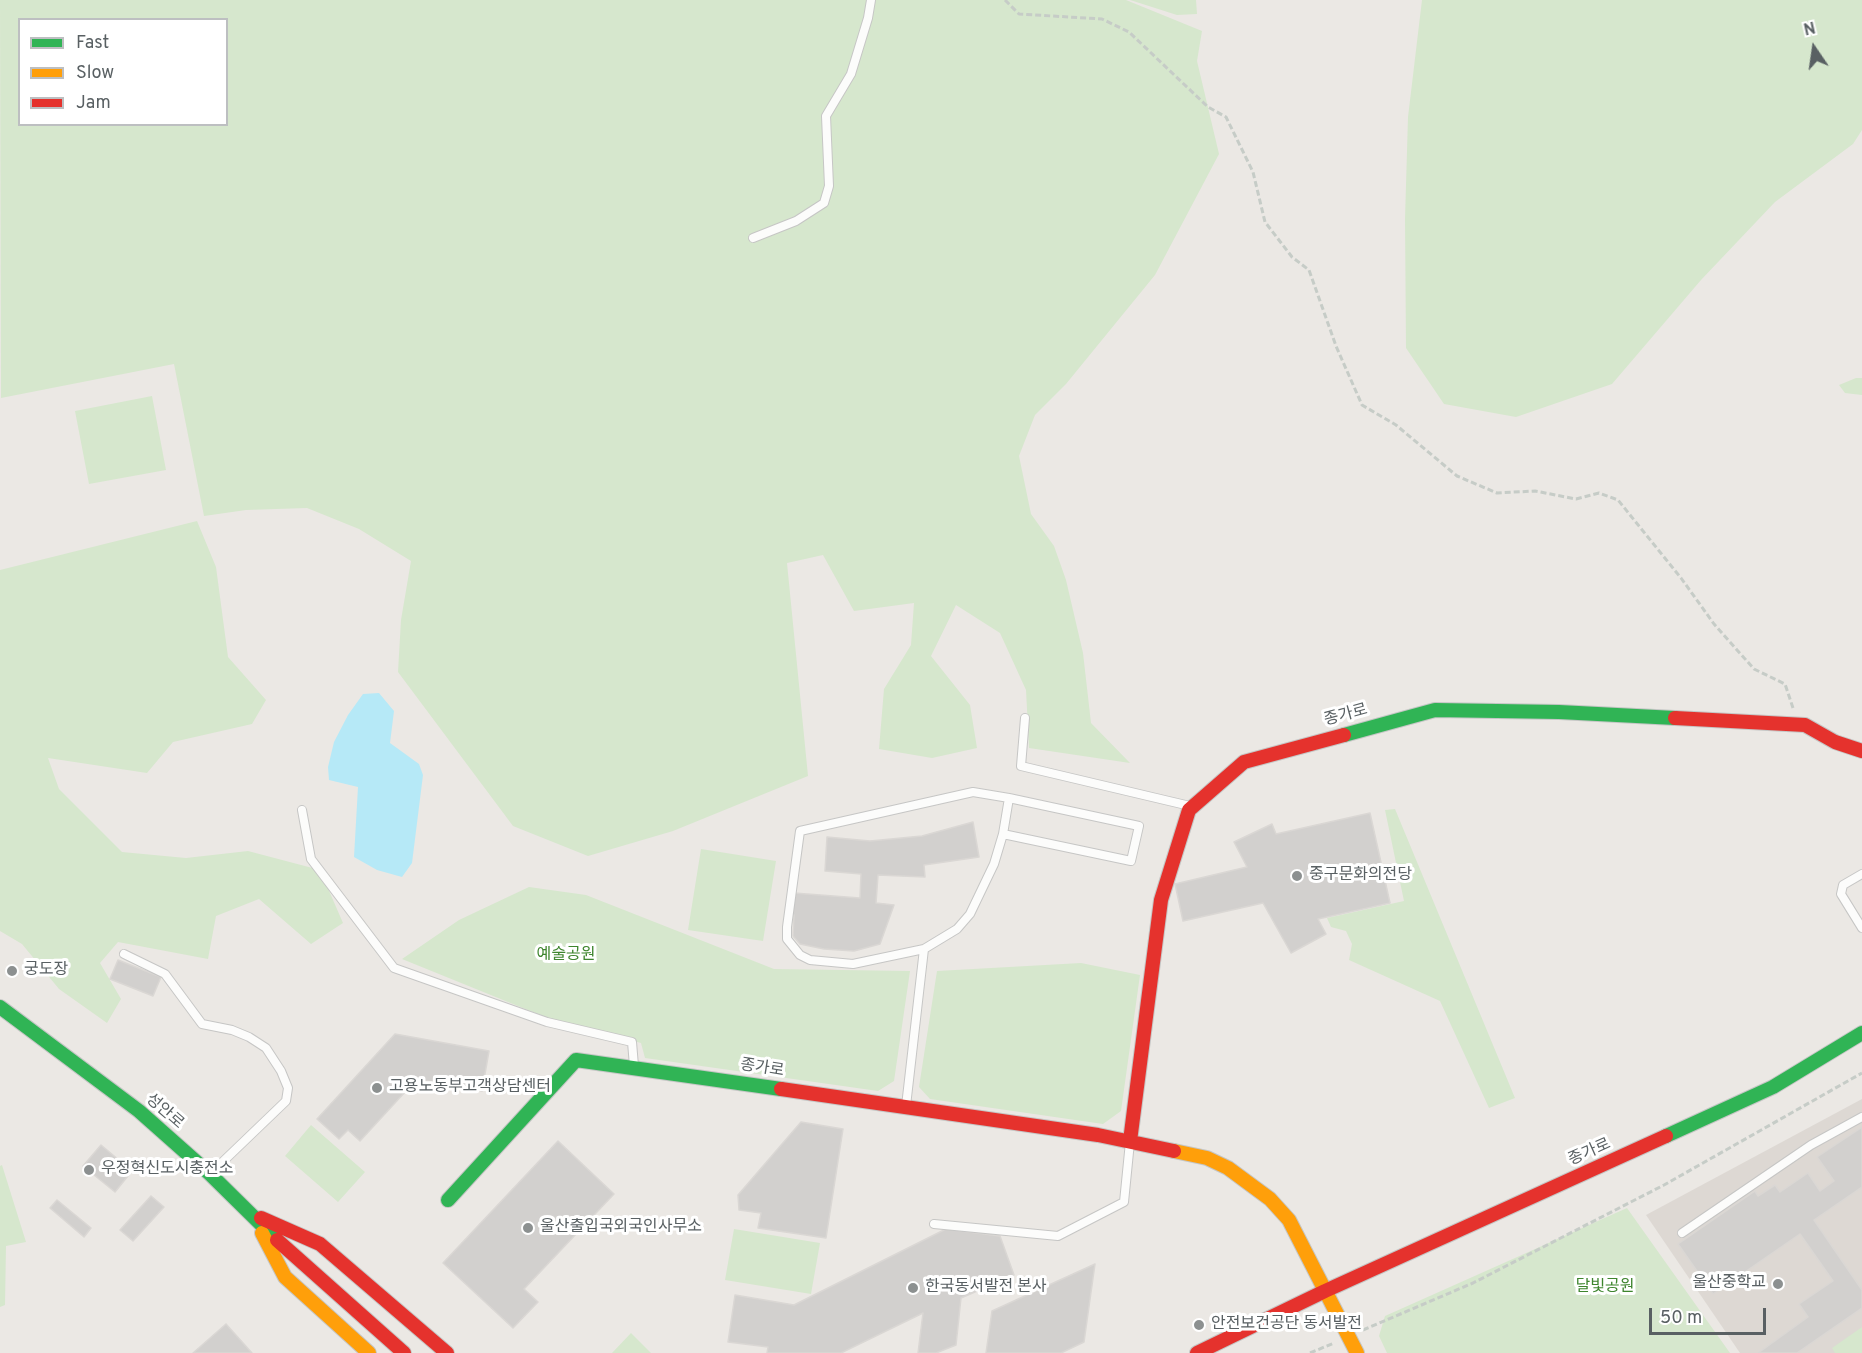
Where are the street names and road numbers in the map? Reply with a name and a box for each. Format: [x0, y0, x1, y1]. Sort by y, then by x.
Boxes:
street label: 종가로 [1322, 701, 1370, 731]
street label: 종가로 [739, 1056, 785, 1082]
street label: 성안로 [141, 1090, 187, 1134]
street label: 종가로 [1566, 1135, 1614, 1171]

